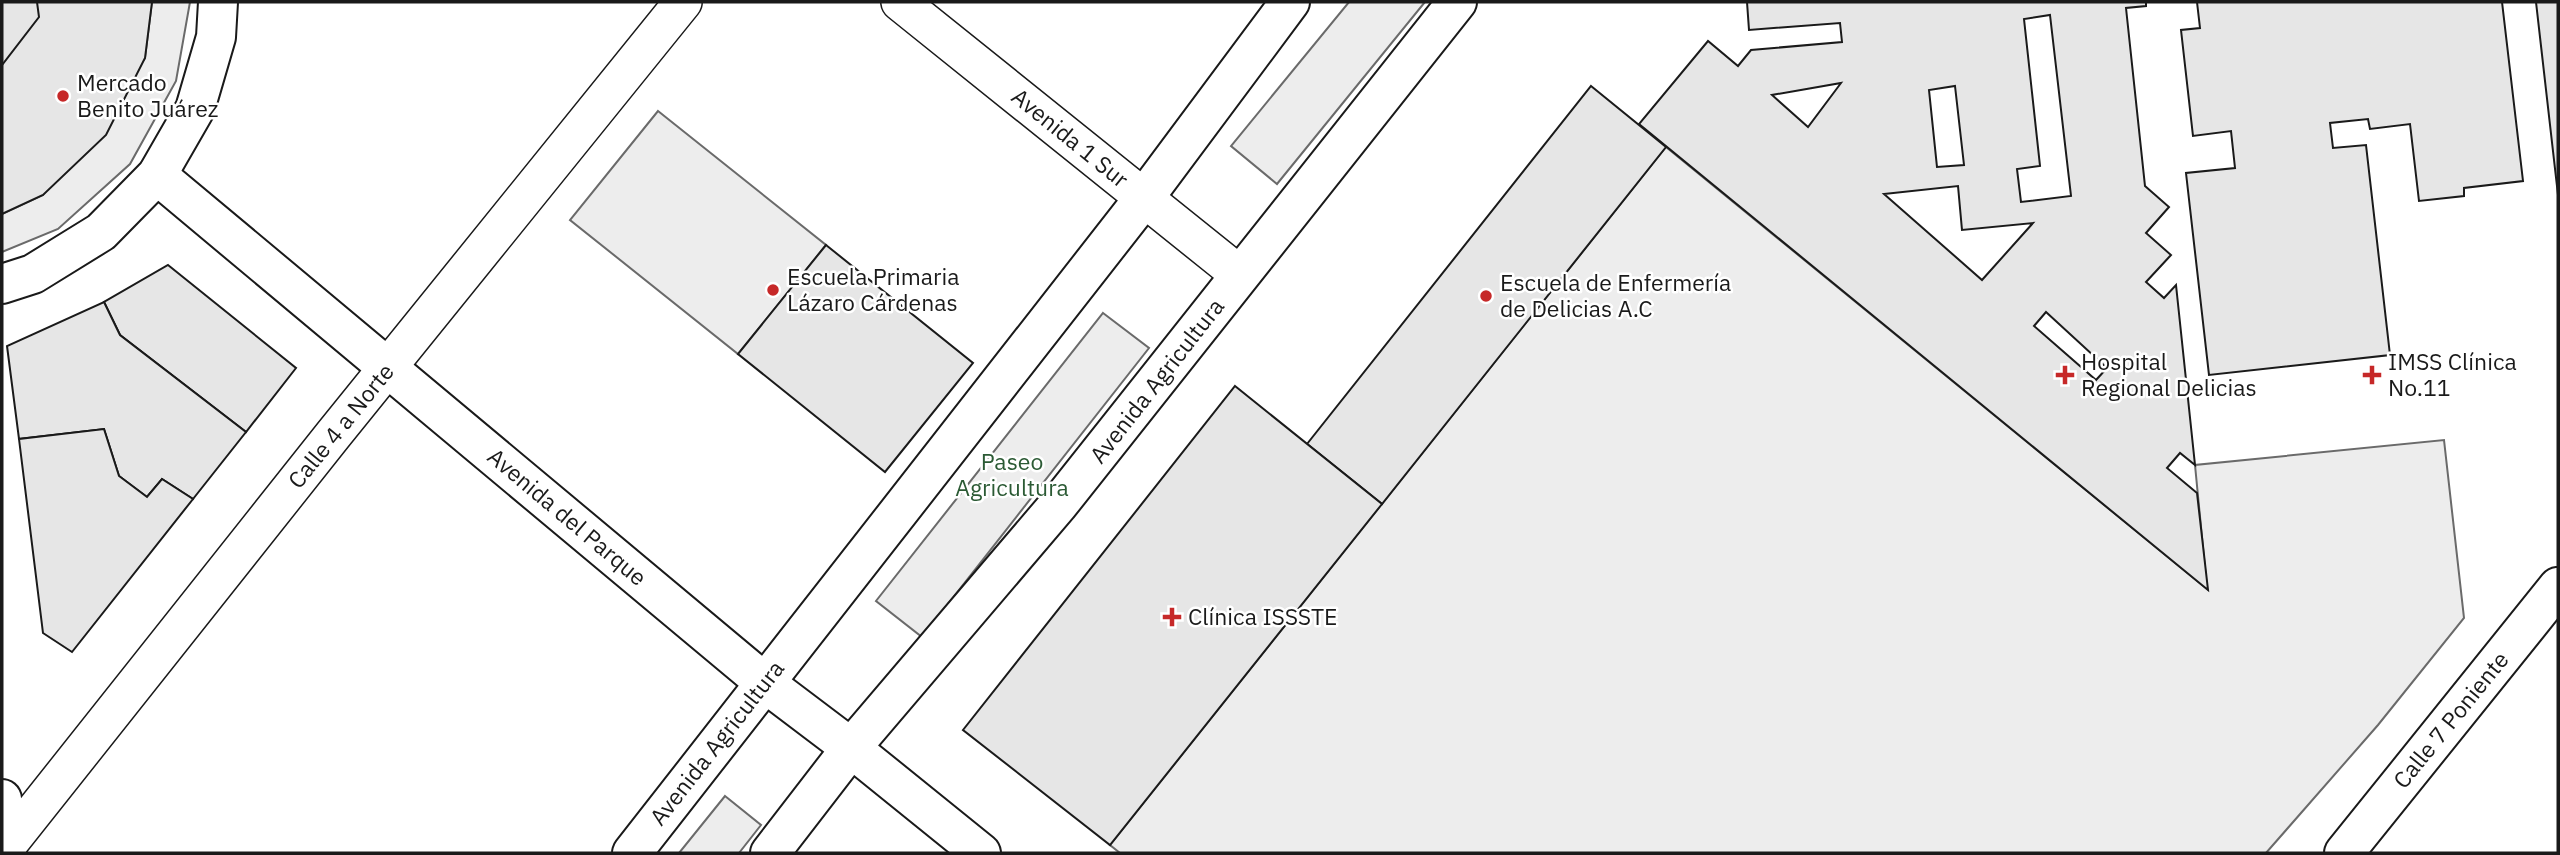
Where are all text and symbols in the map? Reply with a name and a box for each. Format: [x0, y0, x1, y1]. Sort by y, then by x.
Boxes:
place label: Mercado Benito Juárez [77, 67, 218, 123]
street label: Avenida 1 Sur [1006, 81, 1136, 194]
marker: Mercado Benito Juárez [55, 88, 71, 104]
place label: Escuela Primaria Lázaro Cárdenas [787, 261, 960, 317]
place label: Escuela de Enfermería de Delicias A.C [1500, 267, 1731, 323]
marker: Escuela Primaria Lázaro Cárdenas [765, 282, 781, 298]
marker: Escuela de Enfermería de Delicias A.C [1478, 288, 1494, 304]
street label: Avenida Agricultura [1082, 292, 1230, 469]
place label: Hospital Regional Delicias [2081, 346, 2257, 402]
place label: IMSS Clínica No.11 [2388, 346, 2517, 402]
street label: Calle 4 a Norte [281, 357, 400, 494]
marker: Hospital Regional Delicias [2055, 365, 2075, 385]
marker: IMSS Clínica No.11 [2362, 365, 2382, 385]
street label: Avenida del Parque [482, 441, 653, 592]
park label: Paseo Agricultura [955, 446, 1069, 502]
place label: Clínica ISSSTE [1188, 601, 1337, 631]
marker: Clínica ISSSTE [1162, 607, 1182, 627]
street label: Calle 7 Poniente [2386, 645, 2515, 794]
street label: Avenida Agricultura [642, 654, 790, 831]

